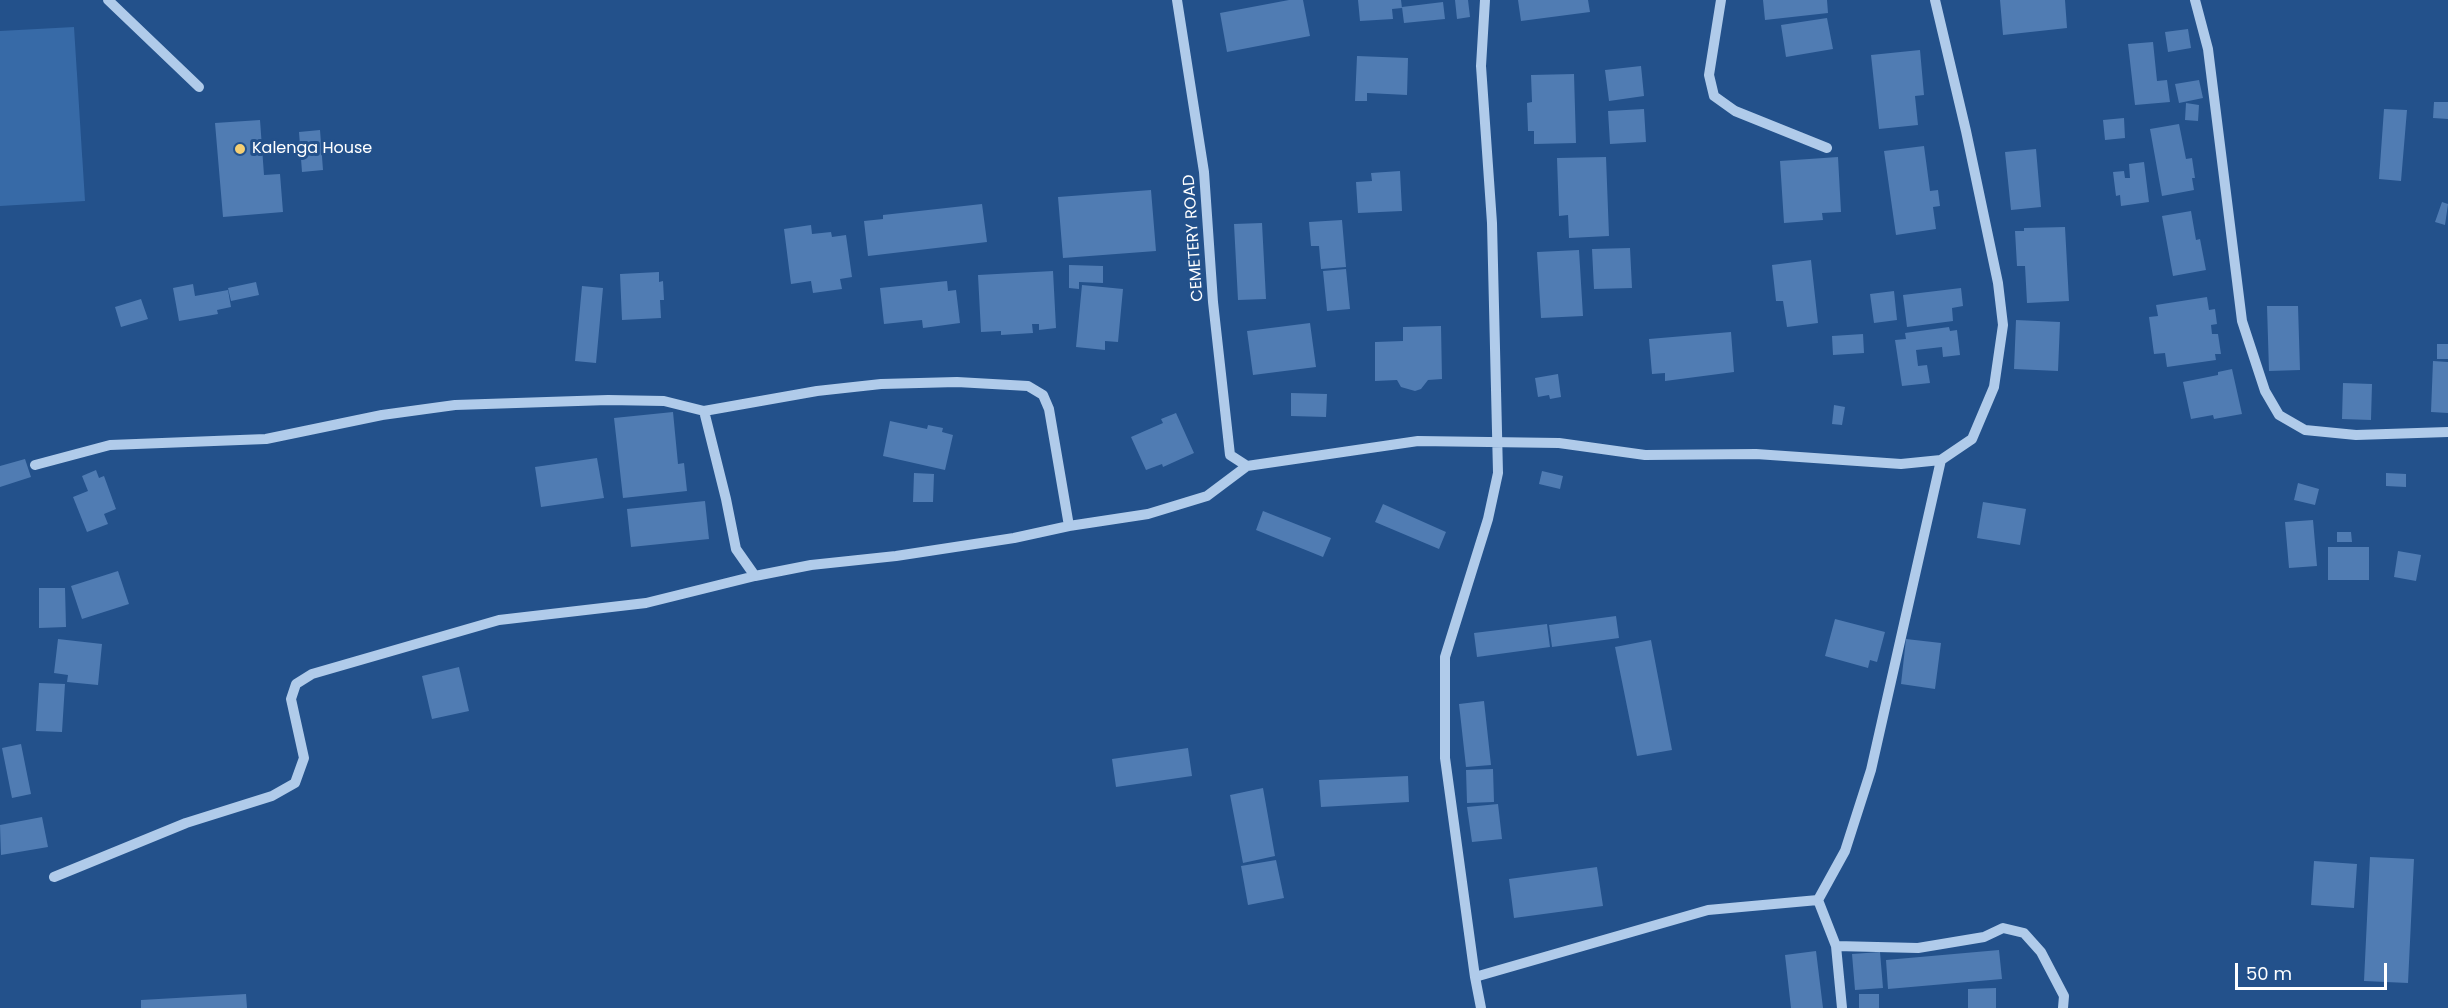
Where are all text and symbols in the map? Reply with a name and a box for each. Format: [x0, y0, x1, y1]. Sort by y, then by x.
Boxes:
place label: Kalenga House [252, 139, 372, 159]
marker: Kalenga House [233, 142, 247, 156]
street label: CEMETERY ROAD [1180, 174, 1208, 302]
scale bar [2238, 951, 2390, 989]
text: 50 m [2246, 961, 2292, 986]

